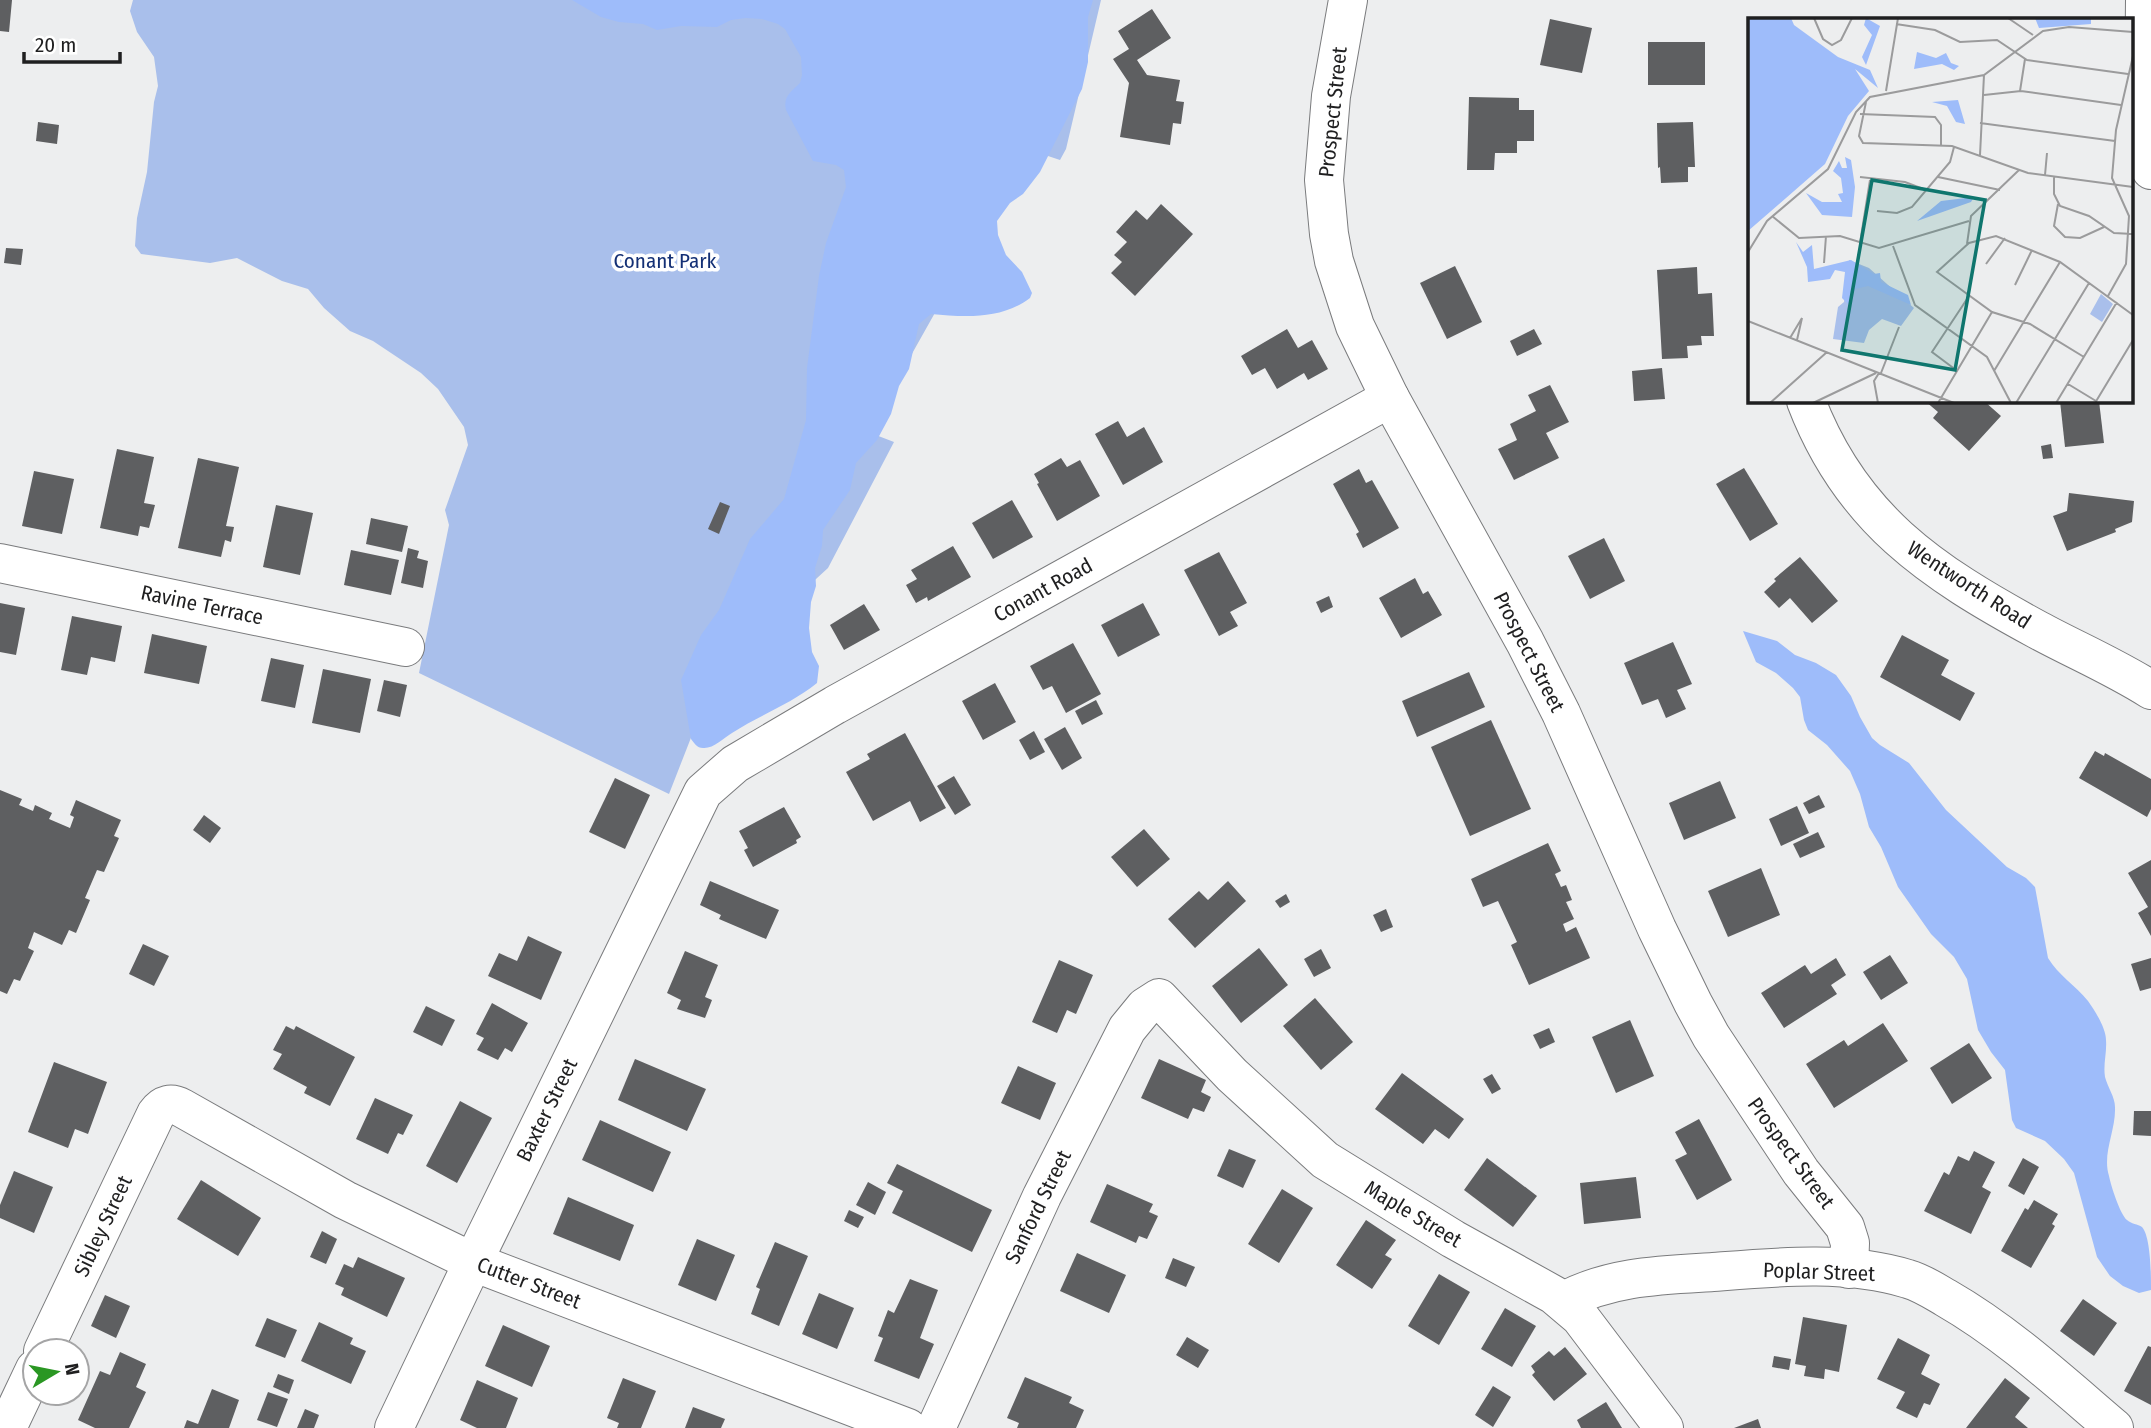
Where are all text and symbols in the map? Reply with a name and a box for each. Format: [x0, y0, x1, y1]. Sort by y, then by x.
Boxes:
inset map [1748, 18, 2134, 402]
scale bar [24, 21, 121, 65]
text: 20 m [35, 32, 76, 58]
street label: Prospect Street [1313, 45, 1353, 179]
park label: Conant Park [614, 248, 717, 274]
street label: Wentworth Road [1902, 535, 2036, 635]
street label: Conant Road [989, 552, 1097, 628]
street label: Ravine Terrace [138, 579, 266, 631]
street label: Prospect Street [1488, 588, 1570, 717]
street label: Baxter Street [511, 1054, 583, 1166]
street label: Prospect Street [1742, 1092, 1840, 1214]
street label: Sanford Street [999, 1146, 1077, 1268]
street label: Sibley Street [68, 1171, 138, 1281]
street label: Maple Street [1360, 1175, 1466, 1253]
street label: Cutter Street [473, 1251, 585, 1315]
street label: Poplar Street [1762, 1257, 1876, 1287]
north arrow [21, 1337, 91, 1407]
text: N [60, 1362, 85, 1377]

